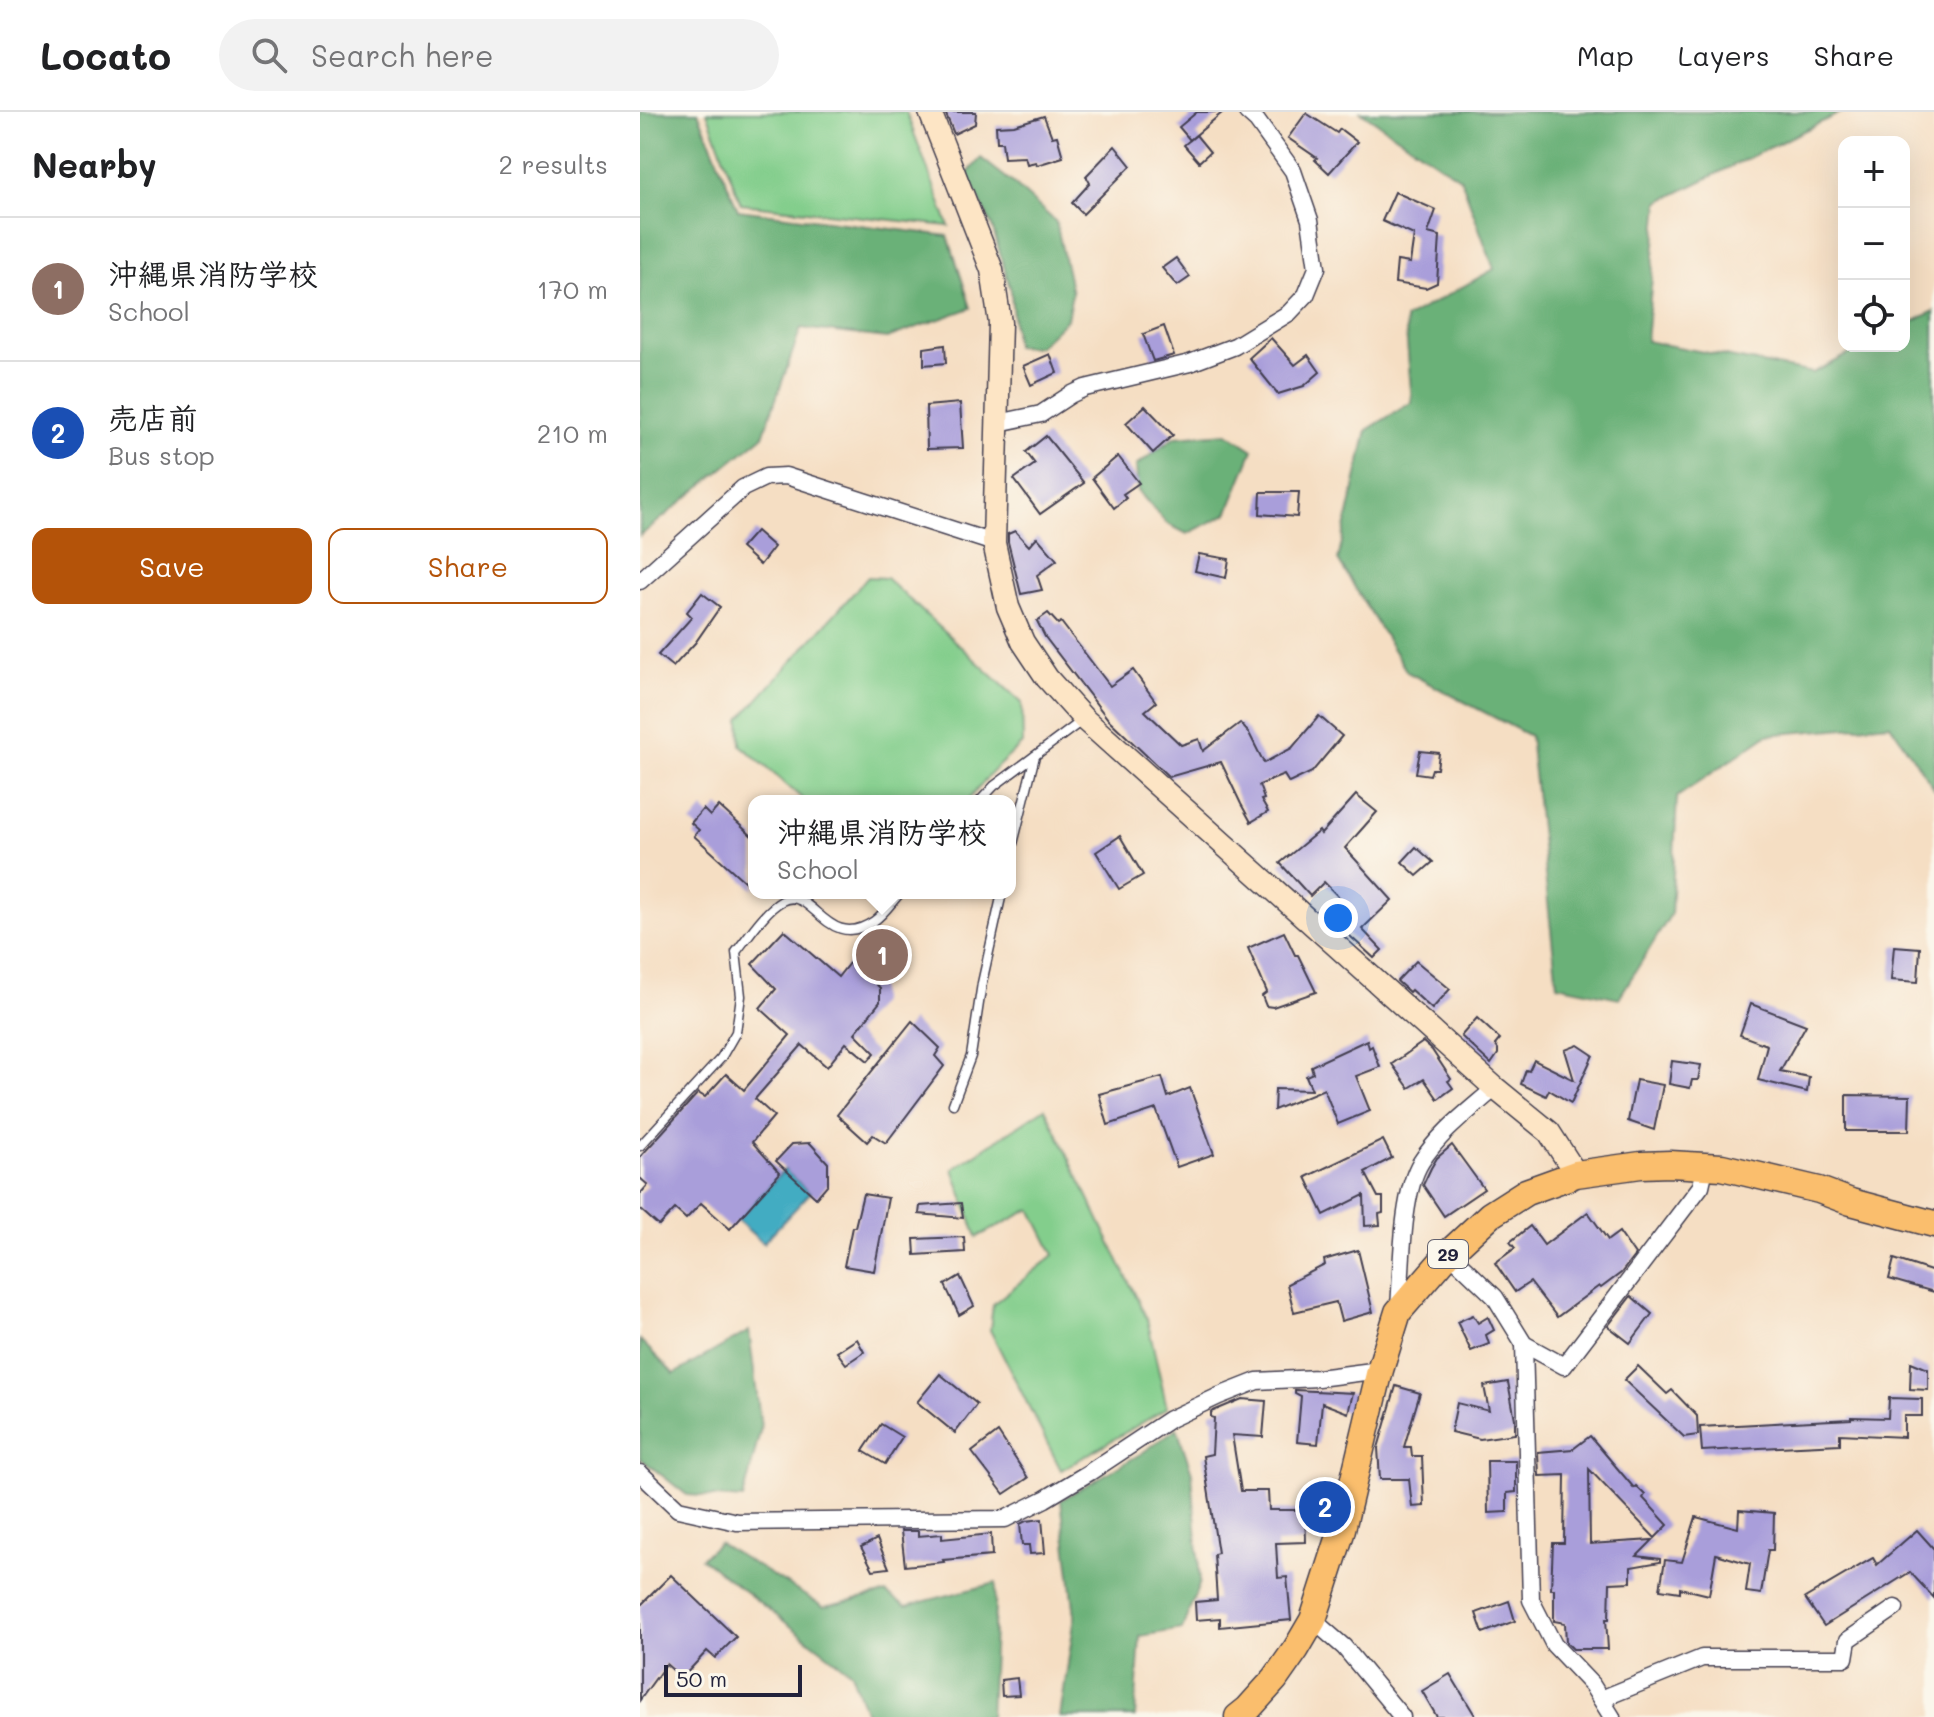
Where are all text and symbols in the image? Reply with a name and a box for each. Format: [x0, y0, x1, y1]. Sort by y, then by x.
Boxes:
search box [219, 19, 779, 91]
text: Locato [40, 30, 171, 80]
icon: search [247, 33, 291, 77]
text: Search here [311, 35, 494, 75]
text: Map [1577, 37, 1634, 73]
text: Layers [1678, 37, 1770, 73]
text: Share [1814, 37, 1894, 73]
map controls [1838, 136, 1910, 352]
button: + [1838, 136, 1910, 208]
text: Nearby [32, 142, 157, 187]
text: 2 results [499, 147, 608, 181]
button: − [1838, 208, 1910, 280]
text: 沖縄県消防学校 [108, 253, 318, 293]
text: 1 [52, 272, 64, 306]
text: 170 m [537, 272, 608, 306]
button: locate [1838, 280, 1910, 352]
text: School [108, 294, 190, 328]
text: 売店前 [108, 397, 198, 437]
text: 2 [51, 416, 65, 450]
text: 210 m [537, 416, 608, 450]
text: Bus stop [108, 438, 215, 472]
button: Save [32, 528, 312, 604]
button: Share [328, 528, 608, 604]
popup [748, 795, 1016, 899]
text: 沖縄県消防学校 [777, 811, 987, 851]
text: School [777, 852, 859, 886]
your location [1318, 898, 1358, 938]
pin: 1 [856, 925, 908, 985]
road number: 29 [1428, 1240, 1468, 1268]
pin: 2 [1299, 1477, 1351, 1537]
scale bar [664, 1661, 802, 1697]
text: 50 m [676, 1664, 727, 1693]

